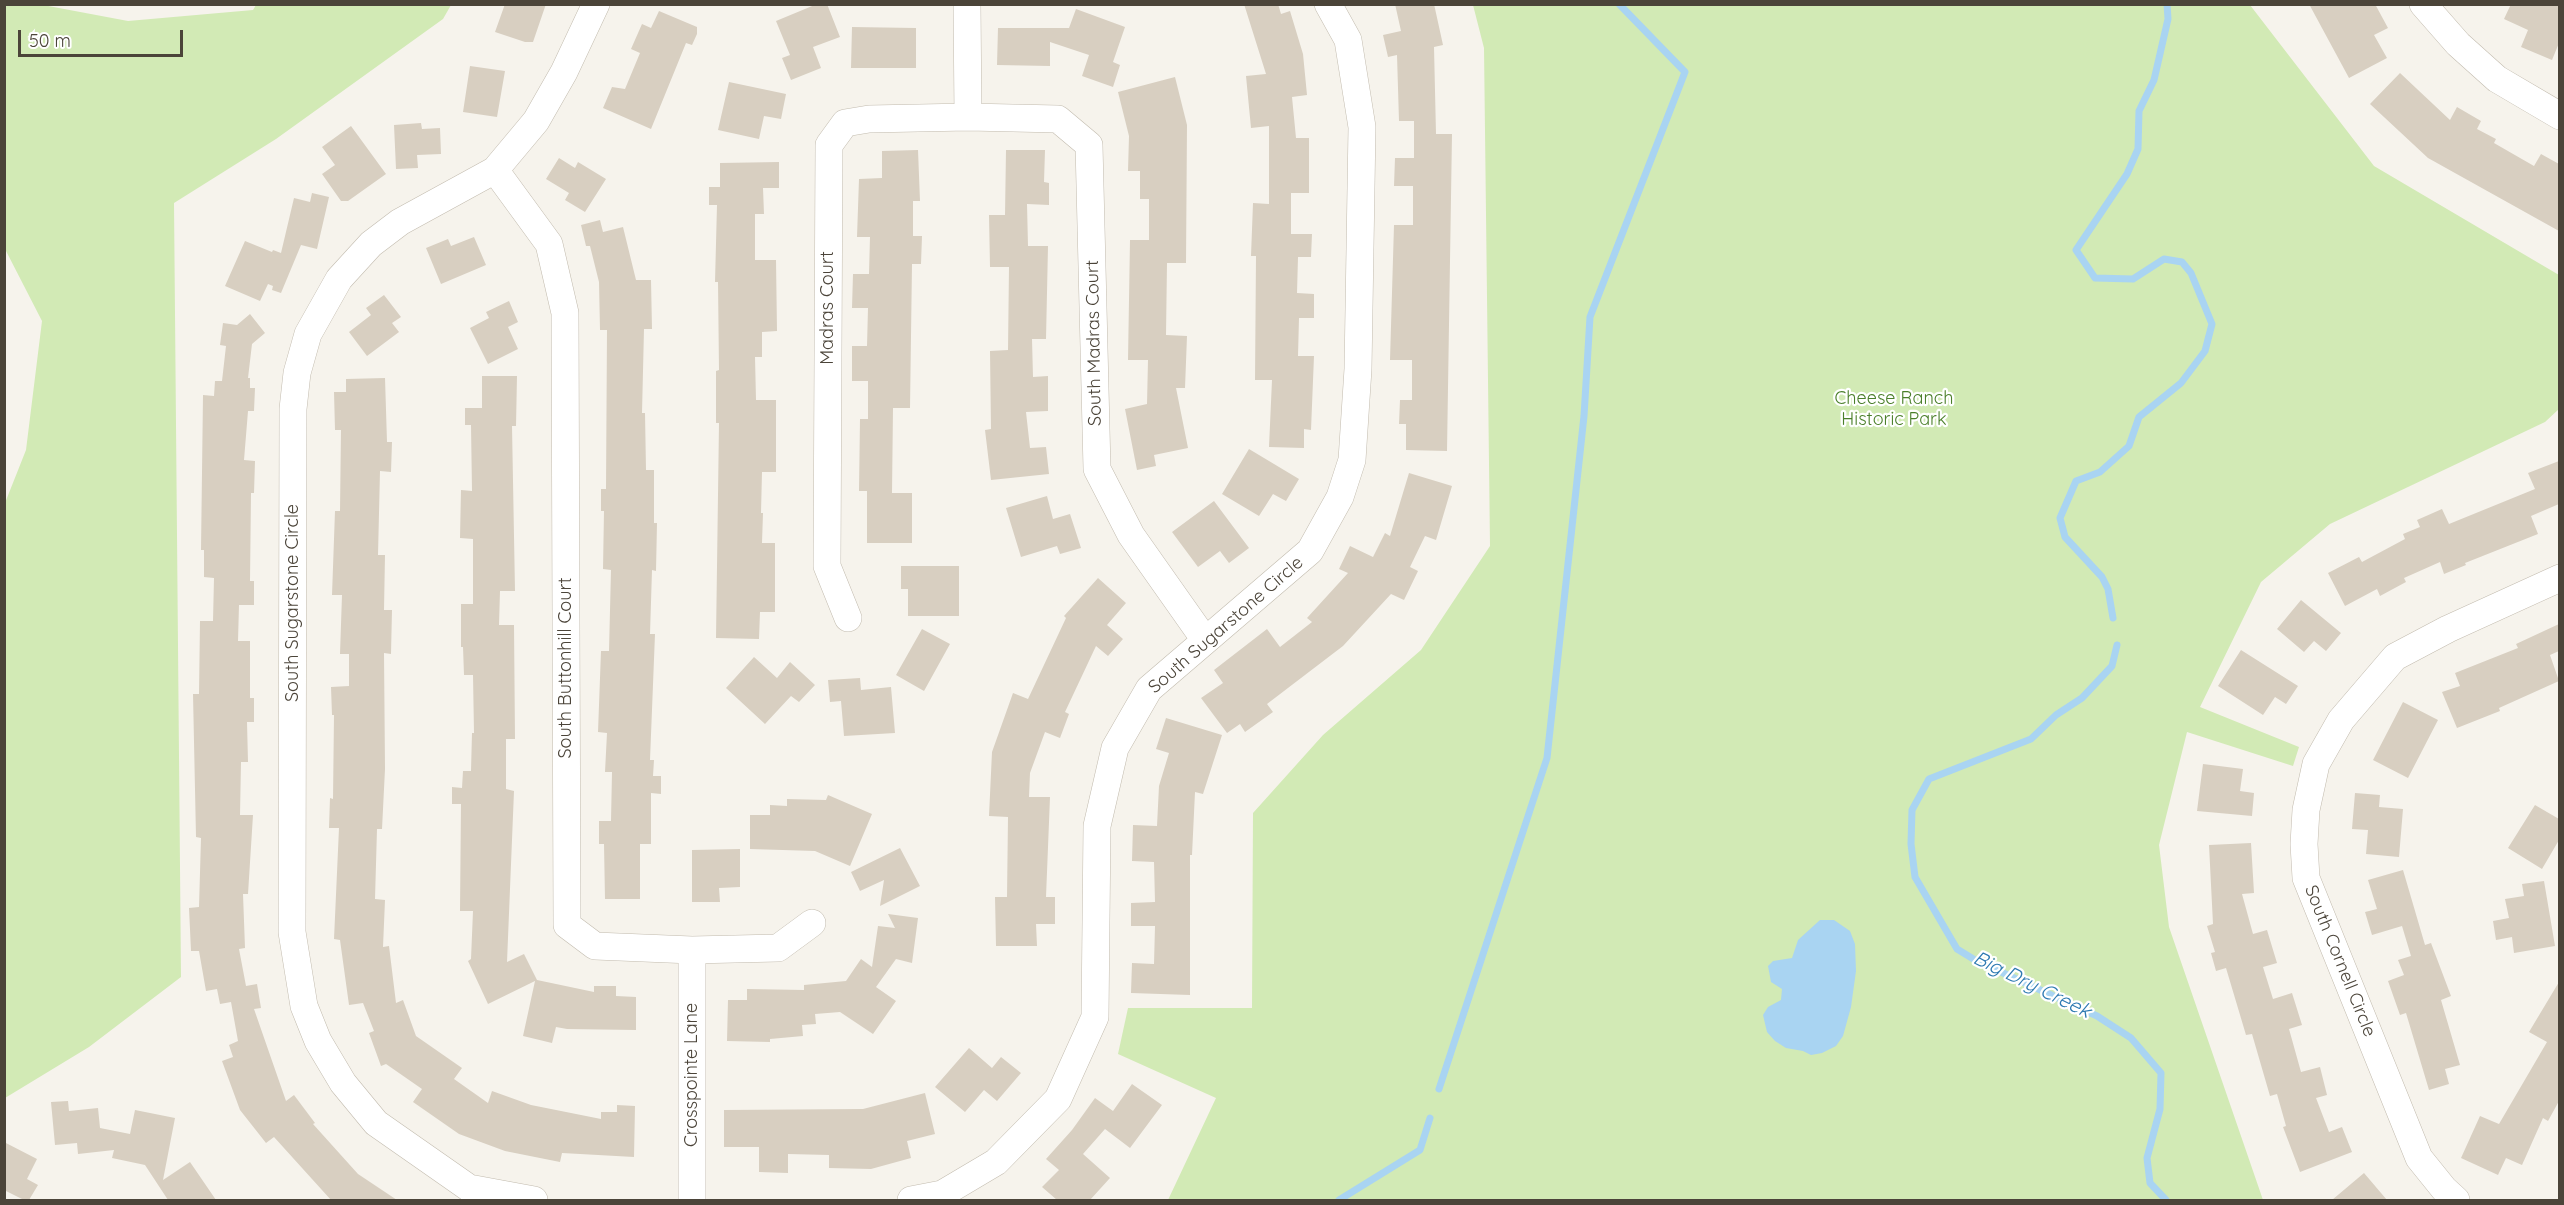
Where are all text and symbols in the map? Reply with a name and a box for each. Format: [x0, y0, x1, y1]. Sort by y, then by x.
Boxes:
scale bar [21, 18, 186, 56]
text: 50 m [29, 29, 71, 52]
street label: Madras Court [817, 251, 839, 365]
street label: South Madras Court [1082, 260, 1106, 426]
park label: Cheese Ranch Historic Park [1835, 388, 1953, 430]
street label: South Sugarstone Circle [282, 504, 304, 702]
street label: South Sugarstone Circle [1144, 552, 1308, 698]
street label: South Buttonhill Court [555, 578, 577, 758]
street label: South Cornell Circle [2300, 882, 2380, 1040]
water label: Big Dry Creek [1969, 946, 2095, 1024]
street label: Crosspointe Lane [681, 1003, 703, 1147]

